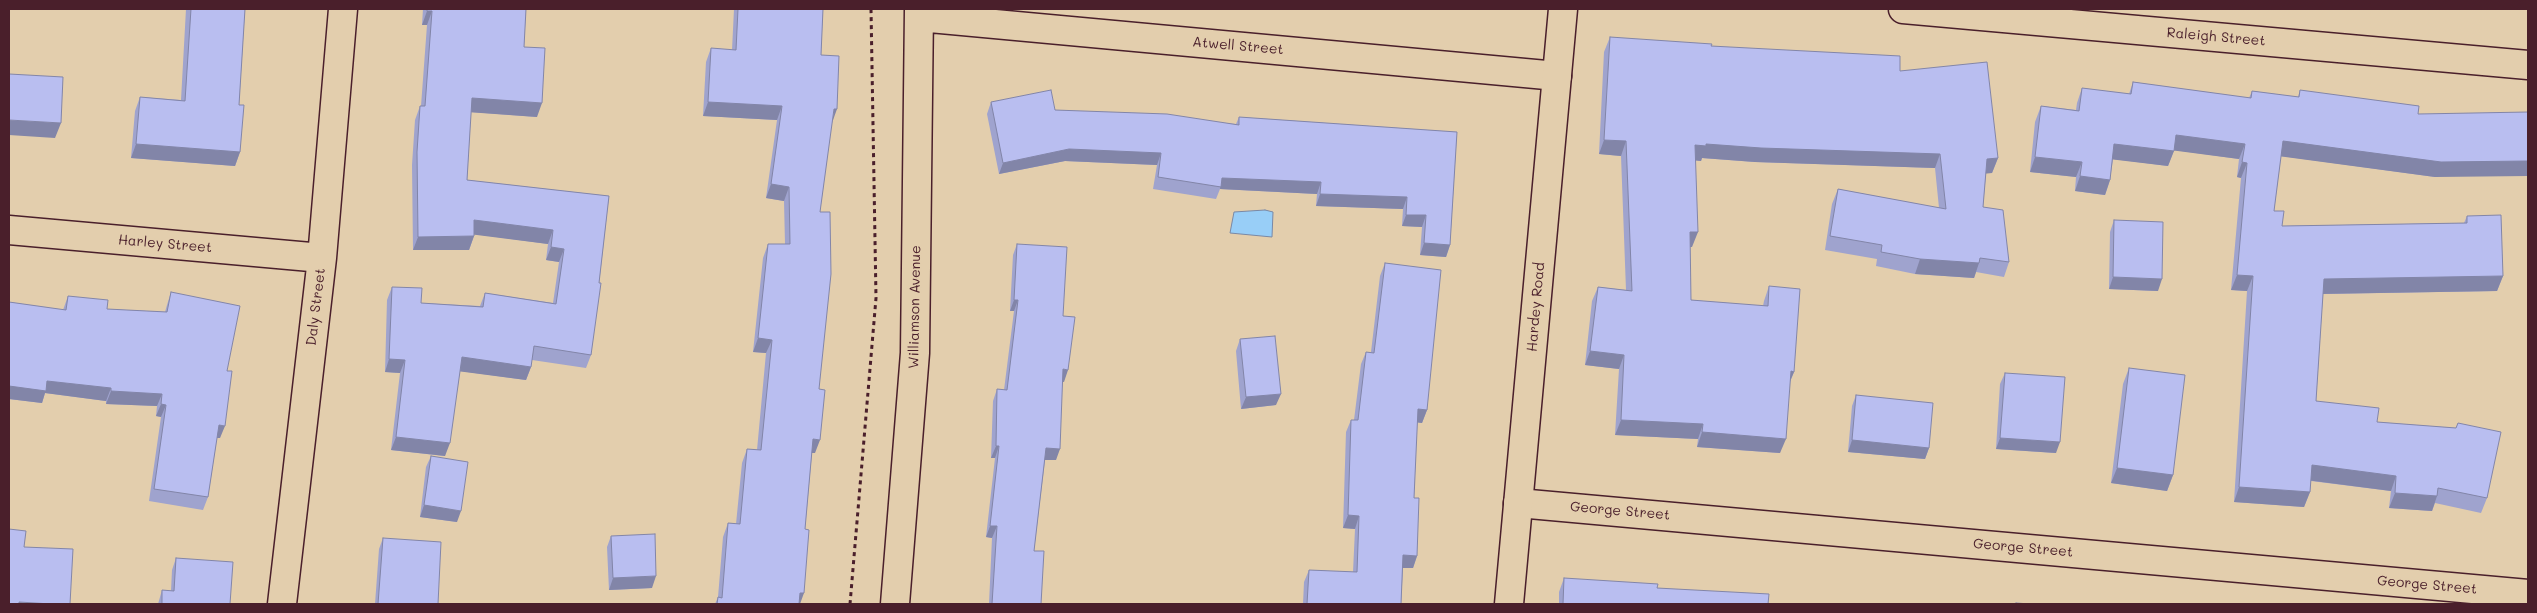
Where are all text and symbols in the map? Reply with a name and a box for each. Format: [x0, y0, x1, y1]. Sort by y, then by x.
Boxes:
street label: Raleigh Street [2166, 24, 2266, 50]
street label: Atwell Street [1192, 34, 1284, 58]
street label: Harley Street [117, 232, 213, 256]
street label: Williamson Avenue [906, 245, 924, 369]
street label: Hardey Road [1524, 261, 1548, 353]
street label: Daly Street [303, 267, 329, 347]
street label: George Street [1569, 498, 1671, 524]
street label: George Street [1972, 535, 2074, 561]
street label: George Street [2376, 572, 2478, 598]

